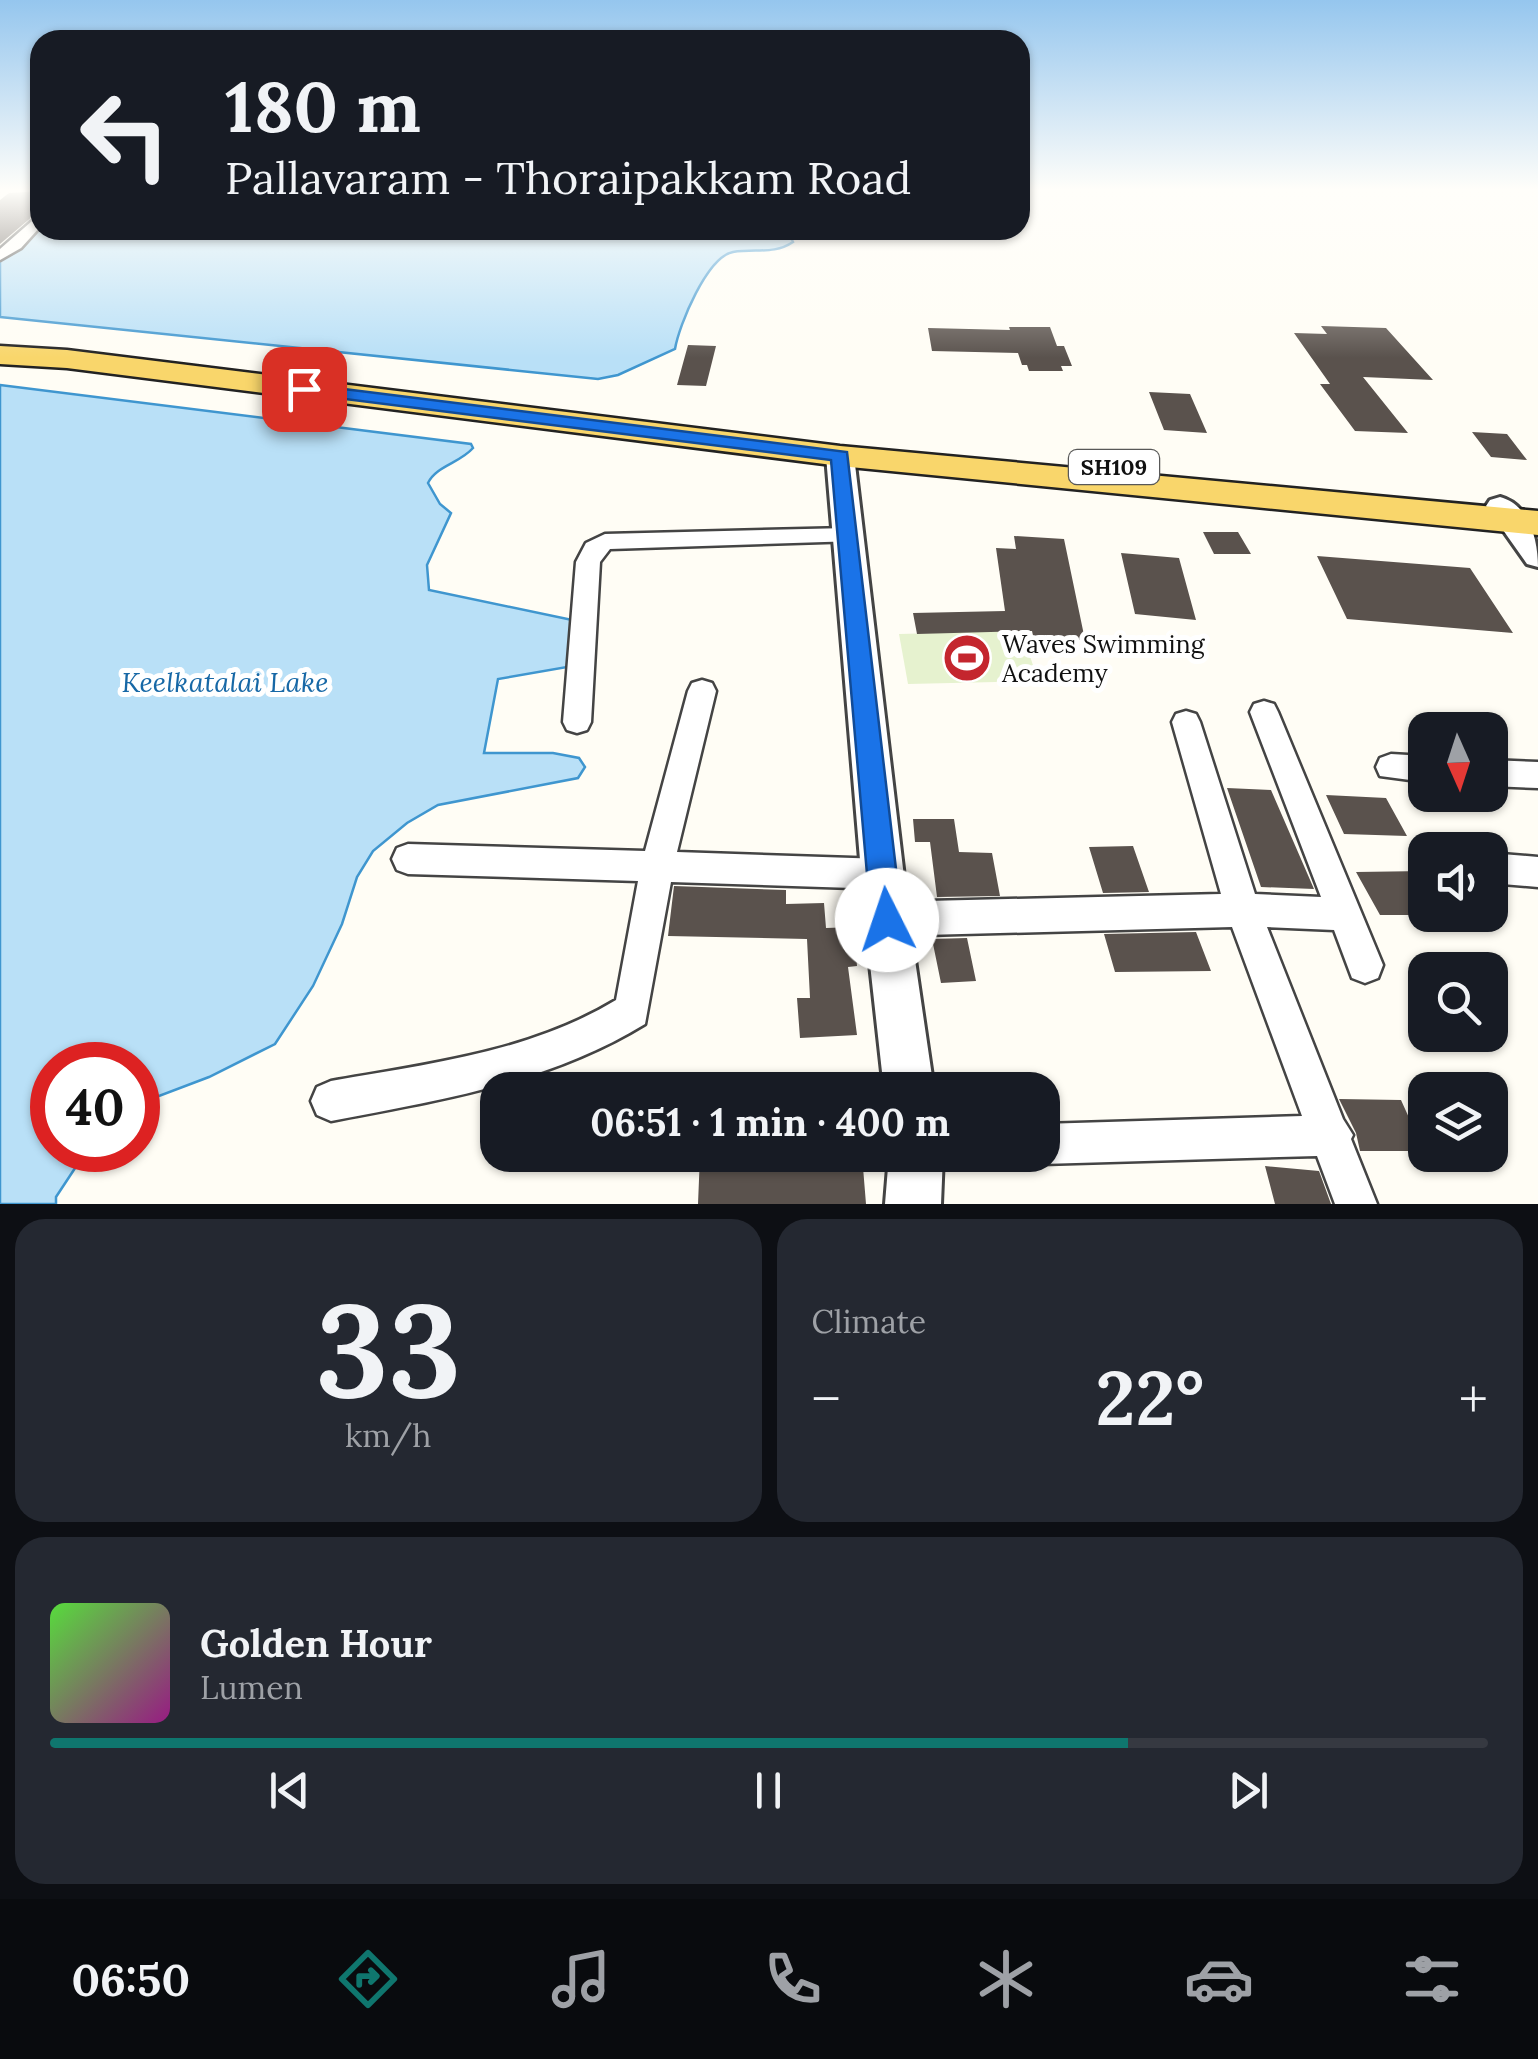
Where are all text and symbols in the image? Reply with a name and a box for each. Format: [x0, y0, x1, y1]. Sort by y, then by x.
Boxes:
text: 180 m [225, 62, 421, 151]
icon: left [60, 70, 190, 200]
text: Pallavaram - Thoraipakkam Road [225, 149, 911, 206]
pin [262, 347, 347, 432]
icon: arrive [277, 362, 332, 417]
road number: SH109 [1069, 450, 1159, 484]
place label: Waves Swimming Academy [1001, 628, 1206, 689]
sports icon: Waves Swimming Academy [941, 632, 993, 684]
water label: Keelkatalai Lake [121, 664, 329, 700]
north arrow [1408, 712, 1508, 812]
map controls [1408, 712, 1508, 1172]
button: sound [1408, 832, 1508, 932]
position arrow [835, 868, 939, 972]
button: search [1408, 952, 1508, 1052]
speed limit sign: 40 [30, 1042, 160, 1172]
button: layers [1408, 1072, 1508, 1172]
text: 06:51 · 1 min · 400 m [590, 1098, 950, 1146]
text: 33 [315, 1266, 461, 1433]
text: Climate [812, 1301, 926, 1342]
text: 22° [1095, 1350, 1204, 1446]
text: − [812, 1364, 841, 1434]
text: + [1459, 1364, 1488, 1434]
text: km/h [345, 1415, 431, 1456]
text: Golden Hour [200, 1619, 432, 1667]
text: Lumen [200, 1667, 303, 1708]
icon: previous [262, 1763, 317, 1818]
icon: pause [741, 1763, 796, 1818]
icon: next [1221, 1763, 1276, 1818]
icon: directions [333, 1944, 403, 2014]
icon: music [546, 1944, 616, 2014]
icon: phone [758, 1944, 828, 2014]
icon: climate [971, 1944, 1041, 2014]
icon: car [1184, 1944, 1254, 2014]
icon: filters [1397, 1944, 1467, 2014]
text: 06:50 [71, 1951, 190, 2008]

